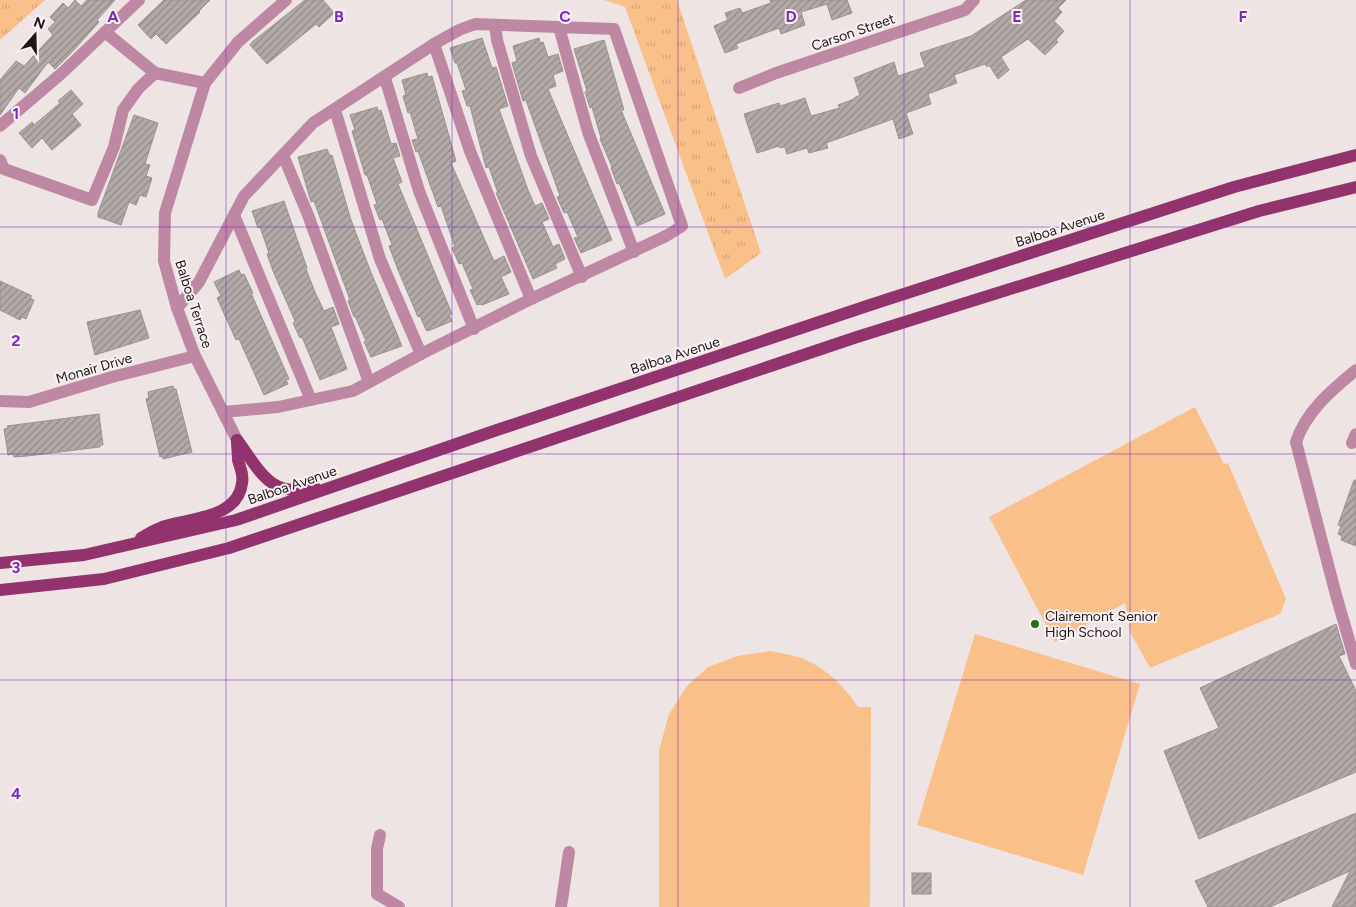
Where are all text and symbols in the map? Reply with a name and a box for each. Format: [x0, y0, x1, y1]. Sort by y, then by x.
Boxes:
text: A [107, 7, 119, 26]
text: B [334, 7, 344, 26]
text: C [559, 7, 571, 26]
text: D [785, 7, 797, 26]
text: E [1012, 7, 1022, 26]
text: F [1239, 7, 1248, 26]
north arrow [10, 10, 60, 60]
street label: Carson Street [809, 10, 897, 55]
text: N [31, 13, 47, 33]
text: 1 [13, 104, 19, 123]
street label: Balboa Avenue [1013, 206, 1107, 251]
street label: Balboa Terrace [171, 258, 216, 351]
text: 2 [11, 331, 21, 350]
street label: Balboa Avenue [628, 333, 722, 378]
street label: Monair Drive [54, 349, 135, 388]
street label: Balboa Avenue [245, 462, 339, 509]
text: 3 [12, 558, 21, 577]
place label: Clairemont Senior High School [1045, 608, 1158, 641]
marker: Clairemont Senior High School [1029, 618, 1041, 630]
text: 4 [11, 784, 21, 803]

